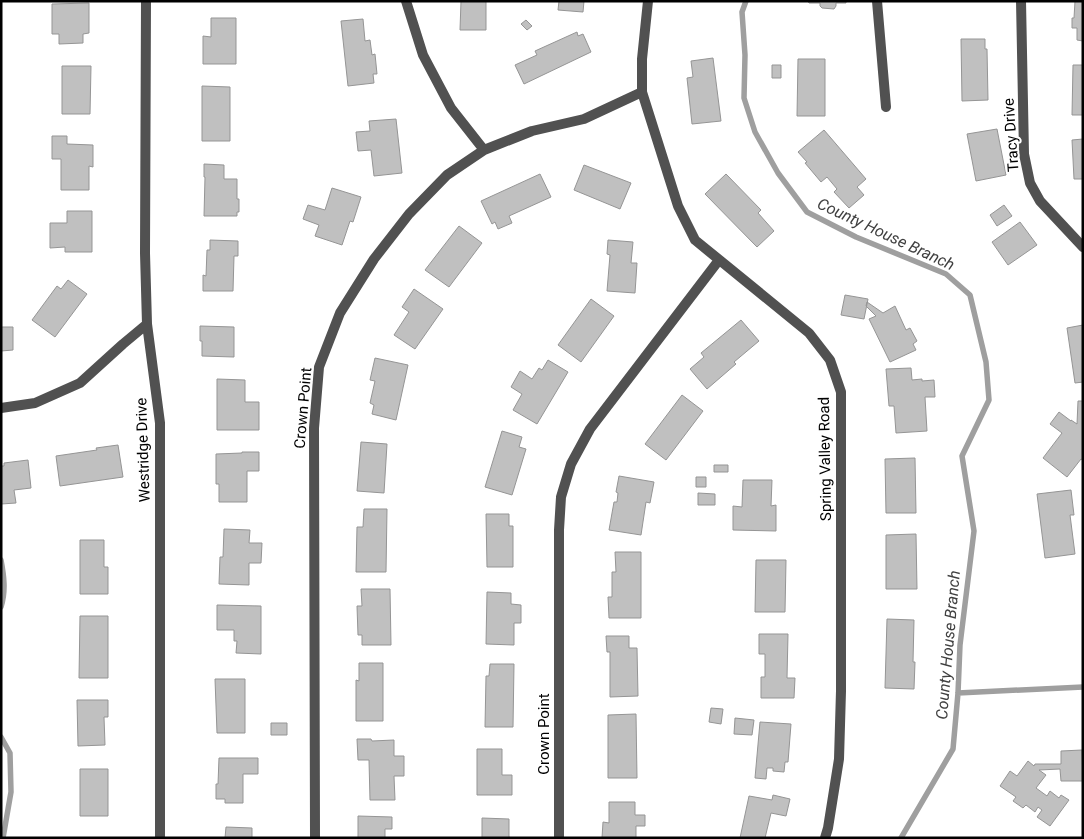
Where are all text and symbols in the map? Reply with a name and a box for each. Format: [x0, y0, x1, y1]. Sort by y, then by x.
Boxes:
street label: Tracy Drive [999, 98, 1023, 172]
water label: County House Branch [814, 194, 958, 274]
street label: Crown Point [290, 367, 316, 449]
street label: Westridge Drive [132, 397, 154, 503]
street label: Spring Valley Road [815, 397, 835, 521]
water label: County House Branch [932, 570, 964, 720]
street label: Crown Point [535, 693, 553, 775]

